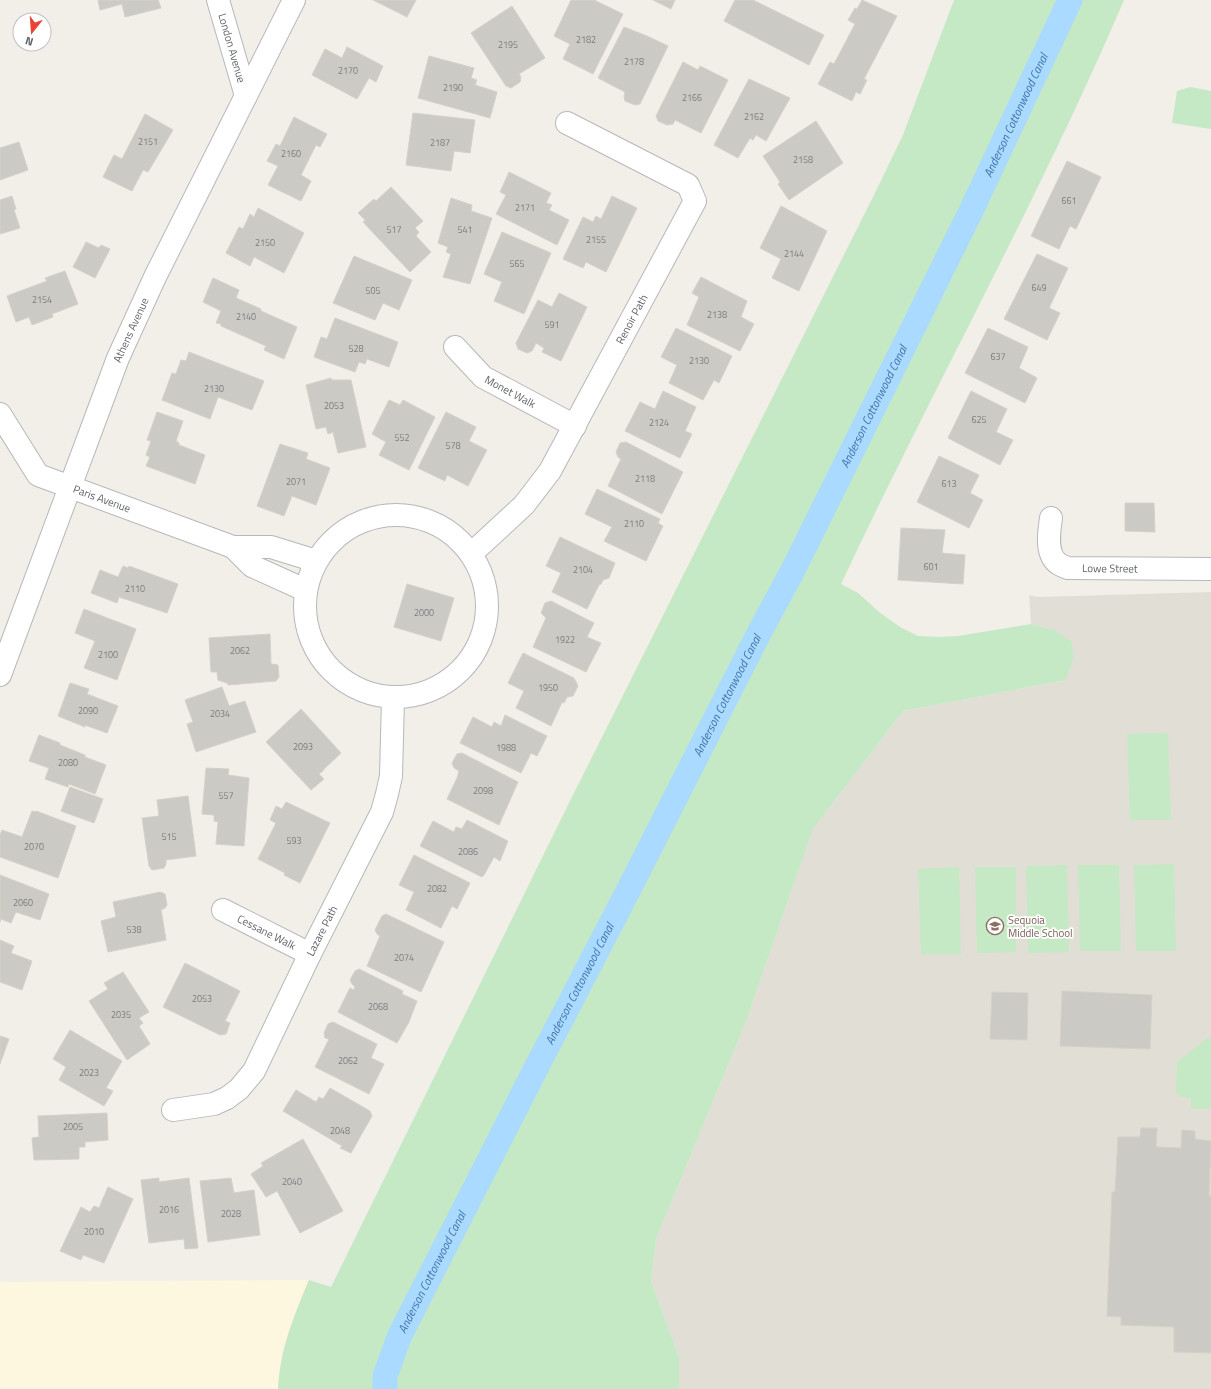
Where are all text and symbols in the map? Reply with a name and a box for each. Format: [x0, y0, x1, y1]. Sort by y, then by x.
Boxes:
street label: London Avenue [214, 11, 250, 85]
north arrow [12, 12, 52, 52]
text: N [23, 33, 35, 50]
house number: 2182 [576, 33, 596, 46]
house number: 2195 [498, 38, 518, 51]
water label: Anderson Cottonwood Canal [978, 49, 1053, 180]
house number: 2178 [624, 55, 644, 68]
house number: 2170 [338, 64, 358, 77]
house number: 2190 [443, 81, 463, 94]
house number: 2166 [682, 91, 702, 104]
house number: 2162 [744, 110, 764, 123]
house number: 2151 [138, 135, 158, 148]
house number: 2187 [430, 136, 450, 149]
house number: 2160 [281, 147, 301, 160]
house number: 2158 [793, 153, 813, 166]
house number: 661 [1061, 194, 1077, 207]
house number: 2171 [515, 201, 535, 214]
house number: 517 [386, 223, 402, 236]
house number: 541 [457, 223, 473, 236]
house number: 2155 [586, 233, 606, 246]
house number: 2150 [255, 236, 275, 249]
house number: 2144 [784, 247, 804, 260]
house number: 565 [509, 257, 525, 270]
house number: 649 [1031, 281, 1047, 294]
house number: 505 [365, 284, 381, 297]
street label: Renoir Path [612, 291, 652, 347]
house number: 2154 [32, 293, 52, 306]
street label: Athens Avenue [109, 295, 153, 365]
house number: 2138 [707, 308, 727, 321]
house number: 2140 [236, 310, 256, 323]
house number: 591 [544, 318, 560, 331]
water label: Anderson Cottonwood Canal [835, 341, 913, 471]
house number: 528 [348, 342, 364, 355]
house number: 637 [990, 350, 1006, 363]
house number: 2130 [689, 354, 709, 367]
street label: Monet Walk [482, 371, 539, 412]
house number: 2130 [204, 382, 224, 395]
house number: 2053 [324, 399, 344, 412]
house number: 625 [971, 413, 987, 426]
house number: 2124 [649, 416, 669, 429]
house number: 552 [394, 431, 410, 444]
house number: 578 [445, 439, 461, 452]
house number: 2118 [635, 472, 655, 485]
house number: 2071 [286, 475, 306, 488]
house number: 613 [941, 477, 957, 490]
street label: Paris Avenue [71, 481, 133, 517]
house number: 2110 [624, 517, 644, 530]
house number: 601 [923, 560, 939, 573]
street label: Lowe Street [1082, 560, 1138, 576]
house number: 2104 [573, 563, 593, 576]
house number: 2110 [125, 582, 145, 595]
house number: 2000 [414, 606, 434, 619]
water label: Anderson Cottonwood Canal [688, 630, 766, 760]
house number: 1922 [555, 633, 575, 646]
house number: 2062 [230, 644, 250, 657]
house number: 2100 [98, 648, 118, 661]
house number: 1950 [538, 681, 558, 694]
house number: 2090 [78, 704, 98, 717]
house number: 2034 [210, 707, 230, 720]
house number: 2093 [293, 740, 313, 753]
house number: 1988 [496, 741, 516, 754]
house number: 2080 [58, 756, 78, 769]
house number: 2098 [473, 784, 493, 797]
house number: 557 [218, 789, 234, 802]
house number: 515 [161, 830, 177, 843]
house number: 593 [286, 834, 302, 847]
house number: 2070 [24, 840, 44, 853]
house number: 2086 [458, 845, 478, 858]
house number: 2082 [427, 882, 447, 895]
house number: 2060 [13, 896, 33, 909]
street label: Lazare Path [302, 903, 341, 959]
street label: Cessane Walk [235, 911, 300, 954]
place label: Sequoia Middle School [1008, 912, 1073, 941]
school or university icon: Sequoia Middle School [985, 916, 1005, 936]
water label: Anderson Cottonwood Canal [540, 918, 619, 1048]
house number: 538 [126, 923, 142, 936]
house number: 2074 [394, 951, 414, 964]
house number: 2053 [192, 992, 212, 1005]
house number: 2068 [368, 1000, 388, 1013]
house number: 2035 [111, 1008, 131, 1021]
house number: 2062 [338, 1054, 358, 1067]
house number: 2023 [79, 1066, 99, 1079]
house number: 2005 [63, 1120, 83, 1133]
house number: 2048 [330, 1124, 350, 1137]
house number: 2040 [282, 1175, 302, 1188]
house number: 2016 [159, 1203, 179, 1216]
water label: Anderson Cottonwood Canal [392, 1206, 471, 1336]
house number: 2028 [221, 1207, 241, 1220]
house number: 2010 [84, 1225, 104, 1238]

